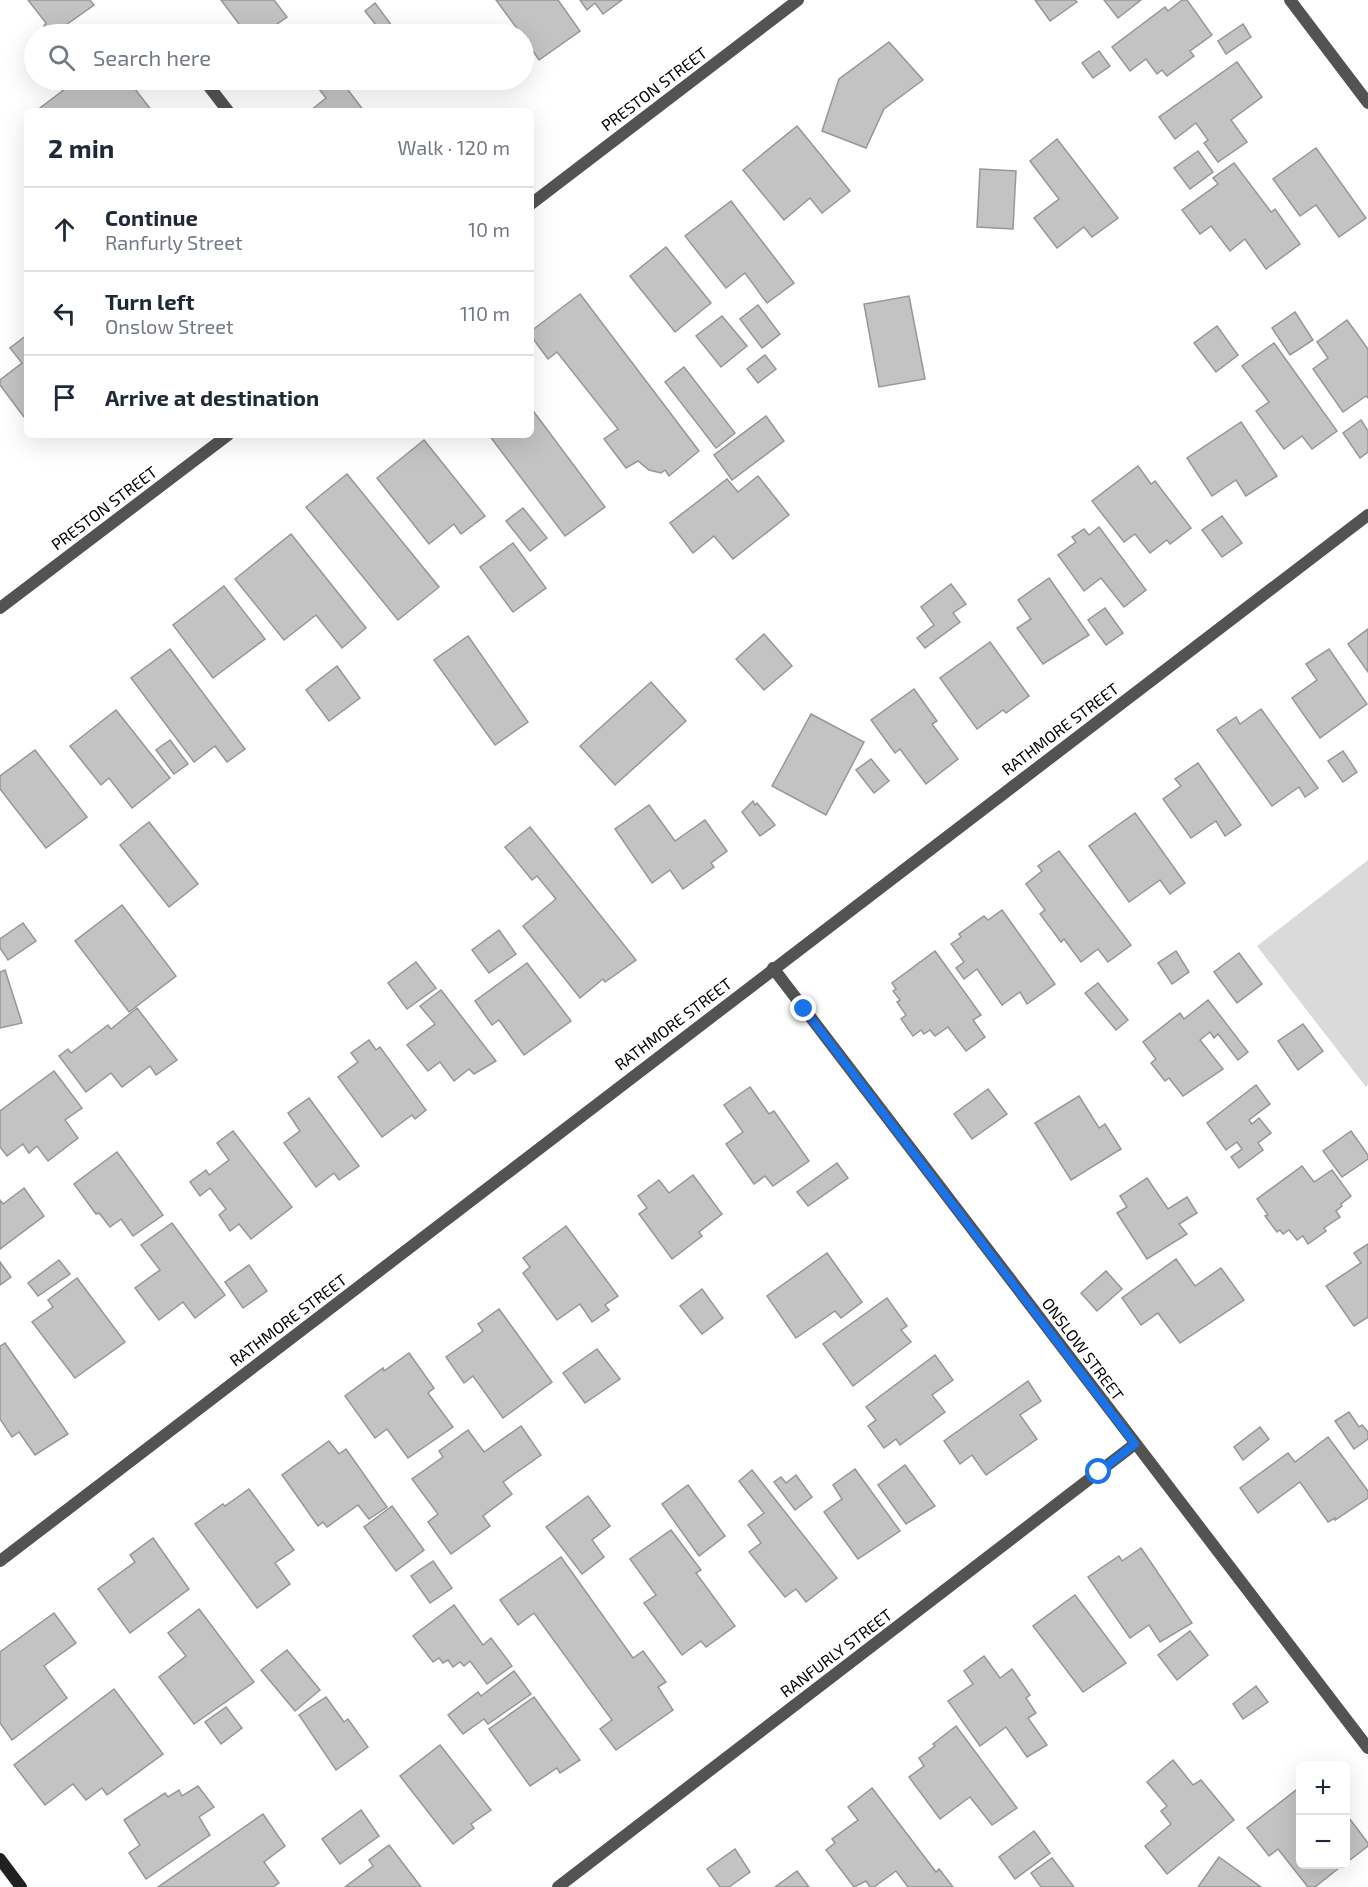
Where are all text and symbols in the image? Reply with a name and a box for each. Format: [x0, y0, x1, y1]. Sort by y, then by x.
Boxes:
search box [24, 24, 534, 90]
icon: search [45, 41, 78, 74]
street label: PRESTON STREET [597, 43, 710, 134]
text: Search here [93, 44, 211, 70]
text: 2 min [48, 132, 114, 163]
text: Walk · 120 m [398, 135, 510, 159]
text: Continue [105, 204, 198, 230]
icon: ahead [48, 213, 81, 246]
text: 10 m [468, 217, 510, 241]
text: Ranfurly Street [105, 230, 243, 254]
text: Turn left [105, 288, 194, 314]
icon: left [48, 297, 81, 330]
text: 110 m [460, 301, 510, 325]
text: Onslow Street [105, 314, 234, 338]
icon: arrive [48, 381, 81, 414]
text: Arrive at destination [105, 384, 319, 410]
street label: PRESTON STREET [47, 462, 160, 553]
street label: RATHMORE STREET [998, 678, 1122, 779]
street label: RATHMORE STREET [611, 973, 735, 1074]
route end [790, 995, 816, 1021]
street label: RATHMORE STREET [226, 1269, 350, 1370]
street label: ONSLOW STREET [1039, 1294, 1128, 1404]
route start [1085, 1458, 1111, 1484]
street label: RANFURLY STREET [776, 1604, 895, 1701]
map controls [1296, 1761, 1350, 1869]
button: + [1296, 1761, 1350, 1815]
button: − [1296, 1815, 1350, 1869]

